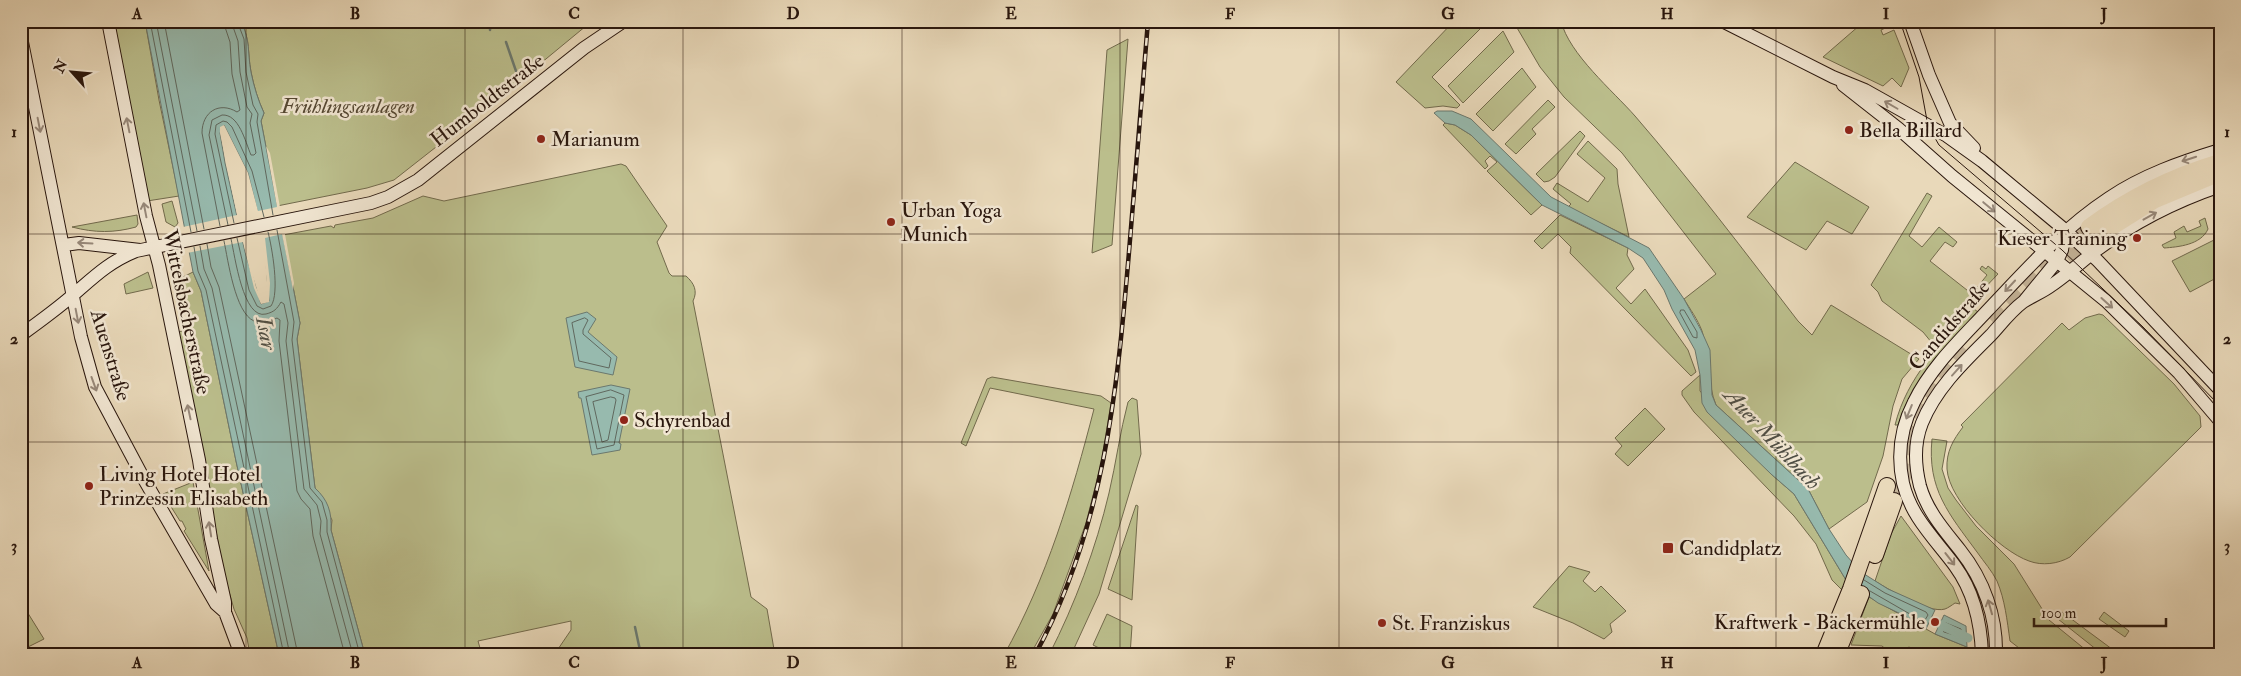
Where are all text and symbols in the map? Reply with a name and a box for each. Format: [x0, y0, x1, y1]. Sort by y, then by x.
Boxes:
text: A [131, 4, 143, 24]
text: B [350, 4, 360, 24]
text: C [568, 4, 580, 24]
text: D [786, 4, 800, 24]
text: E [1005, 4, 1017, 24]
text: F [1225, 4, 1235, 24]
text: G [1441, 4, 1455, 24]
text: H [1660, 4, 1674, 24]
text: I [1883, 4, 1890, 24]
text: J [2100, 4, 2108, 25]
street label: Humboldtstraße [425, 47, 550, 153]
north arrow [48, 48, 98, 98]
text: N [50, 56, 71, 77]
park label: Frühlingsanlagen [280, 93, 415, 120]
one-way arrow [1885, 100, 1899, 110]
one-way arrow [35, 117, 44, 133]
one-way arrow [123, 117, 133, 133]
place label: Bella Billard [1859, 117, 1963, 144]
text: 1 [11, 122, 17, 142]
text: 1 [2224, 122, 2230, 142]
marker: Bella Billard [1843, 124, 1855, 136]
place label: Marianum [551, 126, 640, 153]
marker: Marianum [535, 133, 547, 145]
one-way arrow [2182, 155, 2198, 165]
place label: Urban Yoga Munich [901, 197, 1002, 248]
one-way arrow [1983, 201, 1996, 212]
one-way arrow [140, 202, 149, 218]
one-way arrow [2143, 210, 2157, 220]
marker: Urban Yoga Munich [885, 216, 897, 228]
place label: Kieser Training [1997, 225, 2128, 252]
street label: Wittelsbacherstraße [156, 226, 217, 397]
marker: Kieser Training [2131, 232, 2143, 244]
one-way arrow [78, 239, 94, 248]
street label: Candidstraße [1903, 274, 1996, 376]
one-way arrow [2004, 280, 2016, 293]
one-way arrow [2101, 297, 2114, 309]
street label: Auenstraße [84, 305, 137, 404]
one-way arrow [73, 308, 82, 324]
water label: Isar [249, 313, 283, 354]
text: 2 [10, 329, 18, 349]
text: 2 [2223, 329, 2231, 349]
one-way arrow [1952, 364, 1963, 377]
one-way arrow [90, 376, 100, 392]
water label: Auer Mühlbach [1716, 380, 1827, 496]
one-way arrow [1904, 404, 1914, 419]
one-way arrow [183, 405, 193, 421]
place label: Schyrenbad [634, 407, 731, 434]
marker: Schyrenbad [618, 414, 630, 426]
place label: Living Hotel Hotel Prinzessin Elisabeth [99, 461, 268, 512]
marker: Living Hotel Hotel Prinzessin Elisabeth [83, 480, 95, 492]
one-way arrow [205, 522, 215, 538]
place label: Candidplatz [1679, 535, 1781, 562]
text: 3 [11, 536, 17, 556]
text: 3 [2224, 536, 2230, 556]
marker: Candidplatz [1661, 541, 1675, 555]
one-way arrow [1944, 553, 1955, 566]
scale bar [2034, 596, 2166, 628]
one-way arrow [1984, 599, 1994, 615]
text: 100 m [2041, 604, 2077, 623]
place label: Kraftwerk - Bäckermühle [1714, 609, 1925, 636]
place label: St. Franziskus [1392, 610, 1510, 637]
marker: Kraftwerk - Bäckermühle [1929, 616, 1941, 628]
marker: St. Franziskus [1376, 617, 1388, 629]
text: A [131, 653, 143, 673]
text: B [350, 653, 360, 673]
text: C [568, 653, 580, 673]
text: D [786, 653, 800, 673]
text: E [1005, 653, 1017, 673]
text: F [1225, 653, 1235, 673]
text: G [1441, 653, 1455, 673]
text: H [1660, 653, 1674, 673]
text: I [1883, 653, 1890, 673]
text: J [2100, 653, 2108, 674]

